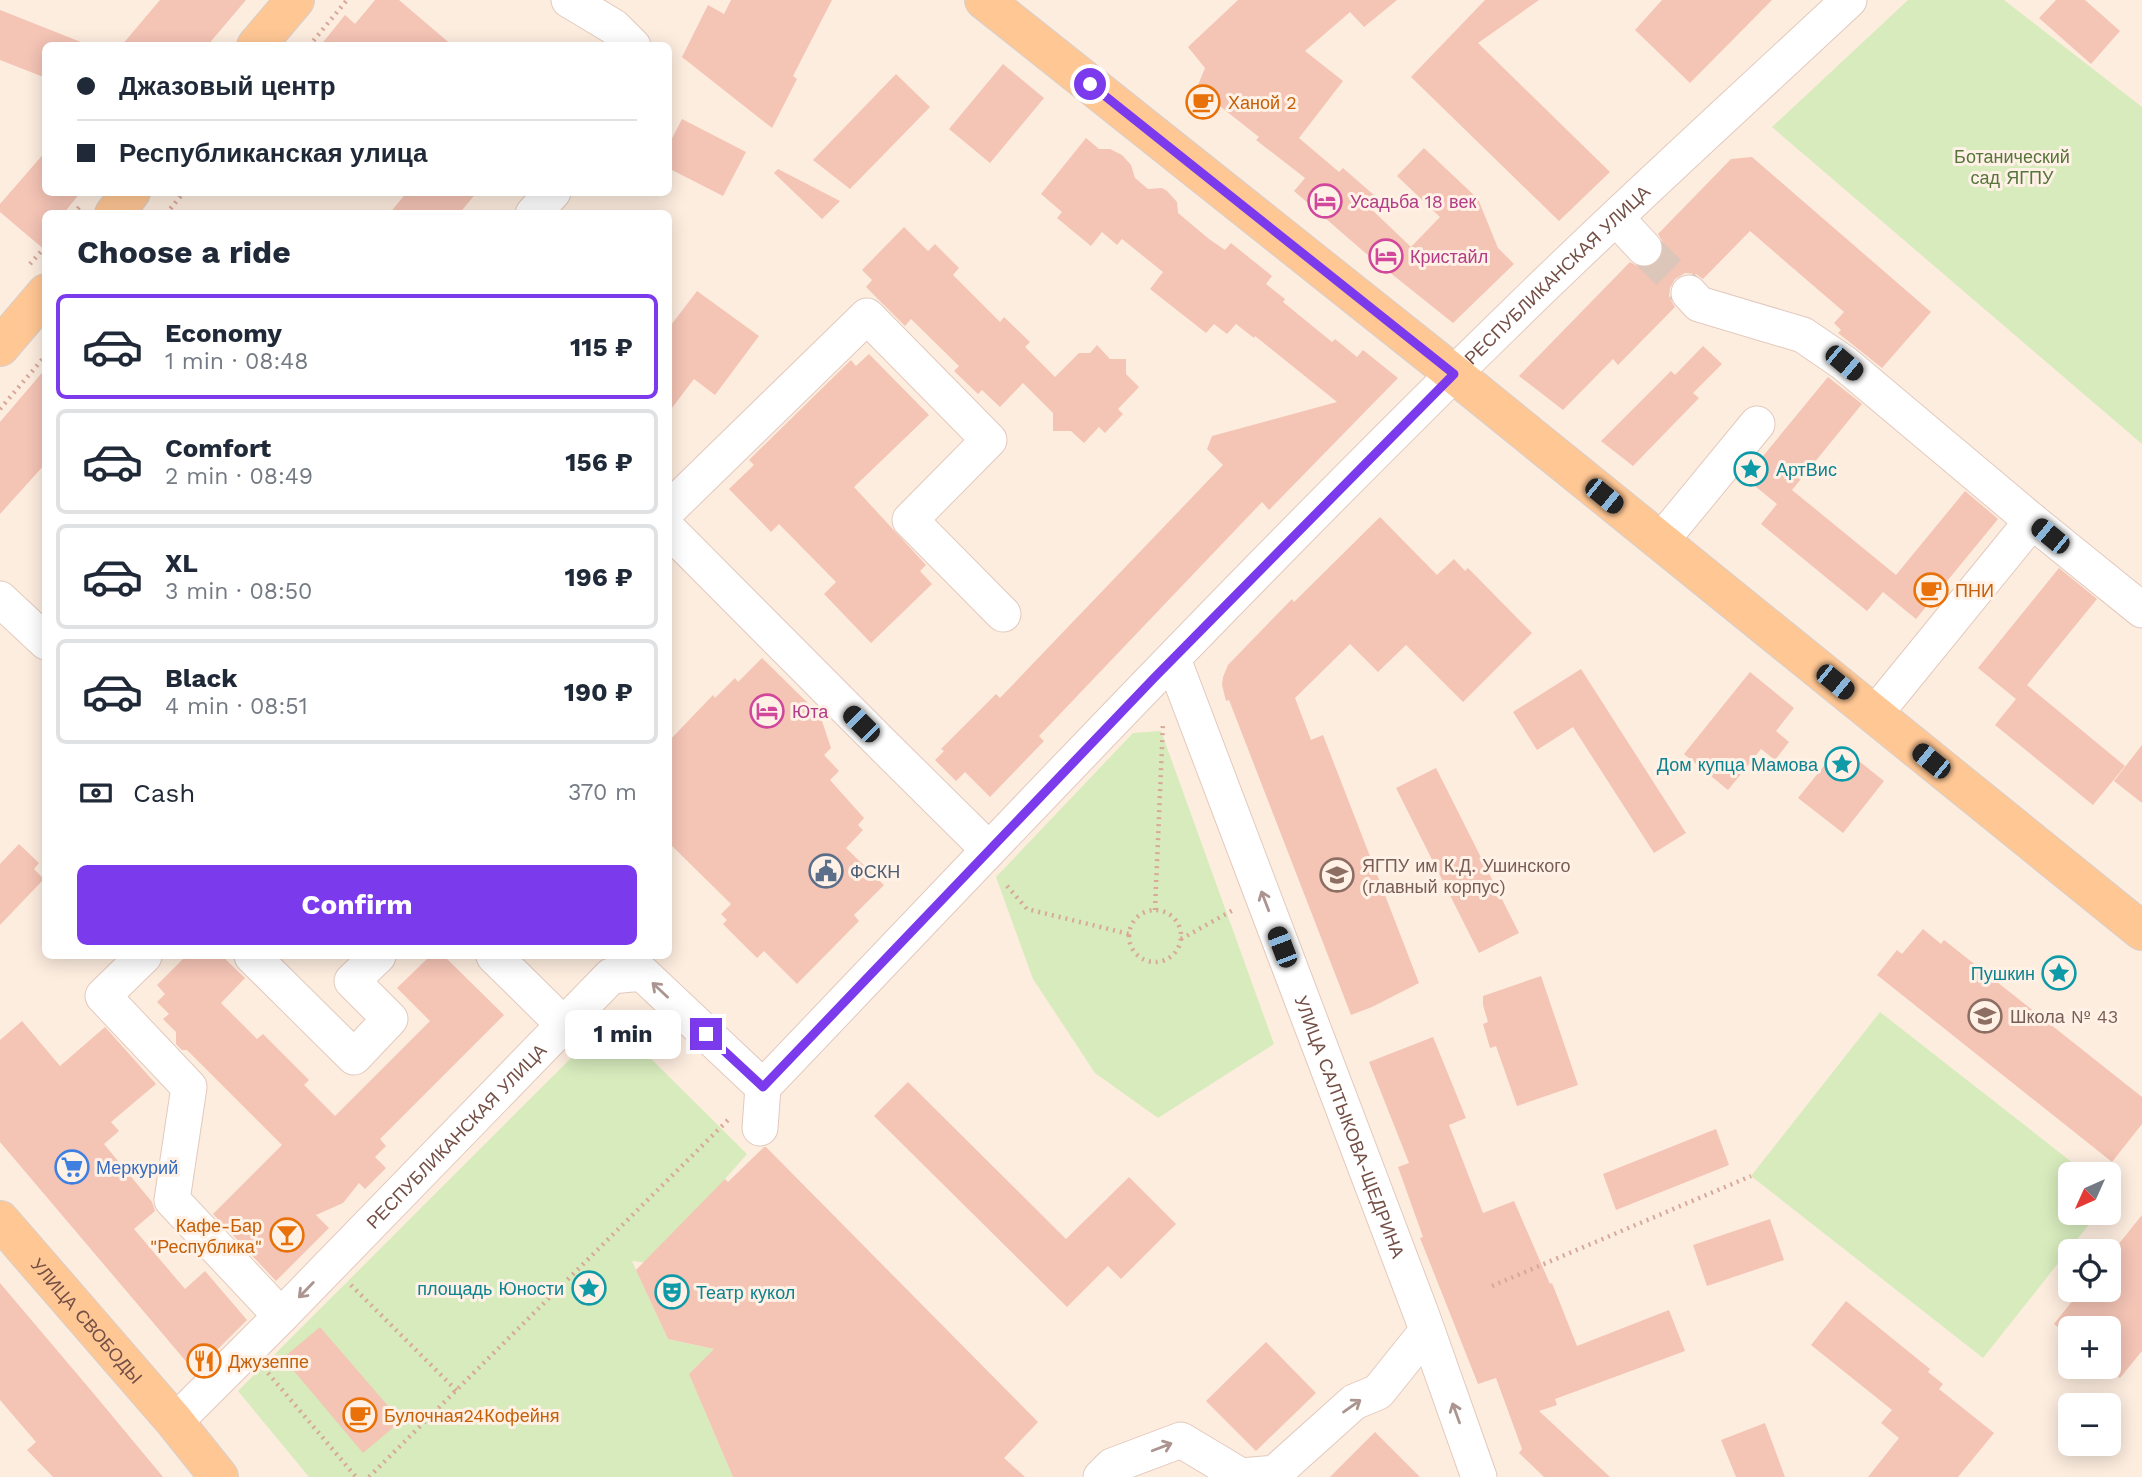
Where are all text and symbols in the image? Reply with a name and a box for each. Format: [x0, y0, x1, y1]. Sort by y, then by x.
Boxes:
route start [1074, 68, 1106, 100]
text: Джазовый центр [119, 71, 336, 101]
cafe icon: Ханой 2 [1184, 83, 1222, 121]
place label: Ханой 2 [1228, 92, 1297, 113]
text: Республиканская улица [119, 138, 427, 168]
park label: Ботанический сад ЯГПУ [1954, 146, 2070, 188]
street label: РЕСПУБЛИКАНСКАЯ УЛИЦА [1460, 181, 1654, 368]
hotel icon: Усадьба 18 век [1306, 182, 1344, 220]
place label: Усадьба 18 век [1350, 191, 1476, 212]
text: Choose a ride [77, 233, 291, 271]
hotel icon: Кристайл [1367, 237, 1405, 275]
place label: Кристайл [1410, 246, 1488, 267]
icon: car [81, 315, 144, 378]
text: Economy [165, 318, 282, 348]
text: 115 ₽ [570, 332, 633, 362]
car [1822, 341, 1867, 385]
text: 1 min · 08:48 [165, 348, 308, 375]
icon: car [81, 430, 144, 493]
text: Comfort [165, 433, 271, 463]
text: 156 ₽ [565, 447, 633, 477]
place icon: АртВис [1732, 450, 1770, 488]
place label: АртВис [1776, 459, 1837, 480]
text: 2 min · 08:49 [165, 463, 313, 490]
car [1582, 475, 1627, 517]
car [2028, 515, 2073, 557]
icon: car [81, 545, 144, 608]
text: XL [165, 548, 198, 578]
text: 196 ₽ [564, 562, 633, 592]
cafe icon: ПНИ [1912, 571, 1950, 609]
text: 3 min · 08:50 [165, 578, 312, 605]
place label: ПНИ [1955, 580, 1994, 601]
icon: car [81, 660, 144, 723]
car [1813, 661, 1858, 703]
text: Black [165, 663, 237, 693]
text: 190 ₽ [564, 677, 633, 707]
hotel icon: Юта [748, 692, 786, 730]
text: 4 min · 08:51 [165, 693, 308, 720]
place label: Юта [792, 701, 829, 722]
car [839, 702, 884, 746]
car [1909, 740, 1954, 782]
place icon: Дом купца Мамова [1823, 745, 1861, 783]
place label: Дом купца Мамова [1657, 754, 1819, 775]
icon: cash [77, 774, 115, 812]
text: Cash [133, 778, 195, 808]
text: 370 m [568, 779, 637, 806]
public building icon: ФСКН [807, 852, 845, 890]
place label: ЯГПУ им К.Д. Ушинского (главный корпус) [1362, 855, 1571, 897]
school or university icon: ЯГПУ им К.Д. Ушинского (главный корпус) [1318, 856, 1356, 894]
place label: ФСКН [850, 861, 900, 882]
button: Confirm [77, 865, 637, 945]
one-way arrow [1258, 891, 1270, 913]
car [1265, 924, 1300, 970]
place icon: Пушкин [2040, 954, 2078, 992]
place label: Пушкин [1971, 963, 2035, 984]
one-way arrow [651, 981, 668, 998]
street label: УЛИЦА САЛТЫКОВА-ЩЕДРИНА [1291, 992, 1409, 1261]
school or university icon: Школа № 43 [1966, 997, 2004, 1035]
place label: Школа № 43 [2010, 1006, 2118, 1027]
callout: 1 min [566, 1010, 682, 1058]
route end [690, 1018, 722, 1050]
text: 1 min [593, 1021, 653, 1048]
street label: РЕСПУБЛИКАНСКАЯ УЛИЦА [362, 1039, 550, 1233]
supermarket icon: Меркурий [53, 1148, 91, 1186]
place label: Меркурий [96, 1157, 178, 1178]
north arrow [2058, 1162, 2121, 1225]
map controls [2058, 1162, 2121, 1456]
place label: Кафе-Бар "Республика" [150, 1215, 262, 1257]
bar icon: Кафе-Бар "Республика" [268, 1216, 306, 1254]
button: locate [2058, 1239, 2121, 1302]
street label: УЛИЦА СВОБОДЫ [27, 1254, 147, 1387]
place icon: площадь Юности [570, 1269, 608, 1307]
theatre icon: Театр кукол [653, 1273, 691, 1311]
place label: площадь Юности [417, 1278, 564, 1299]
one-way arrow [298, 1282, 315, 1299]
place label: Театр кукол [696, 1282, 795, 1303]
button: + [2058, 1316, 2121, 1379]
restaurant icon: Джузеппе [185, 1342, 223, 1380]
place label: Джузеппе [228, 1351, 309, 1372]
button: − [2058, 1393, 2121, 1456]
cafe icon: Булочная24Кофейня [341, 1396, 379, 1434]
one-way arrow [1342, 1399, 1361, 1413]
one-way arrow [1449, 1402, 1461, 1424]
place label: Булочная24Кофейня [384, 1405, 559, 1426]
one-way arrow [1150, 1440, 1172, 1453]

